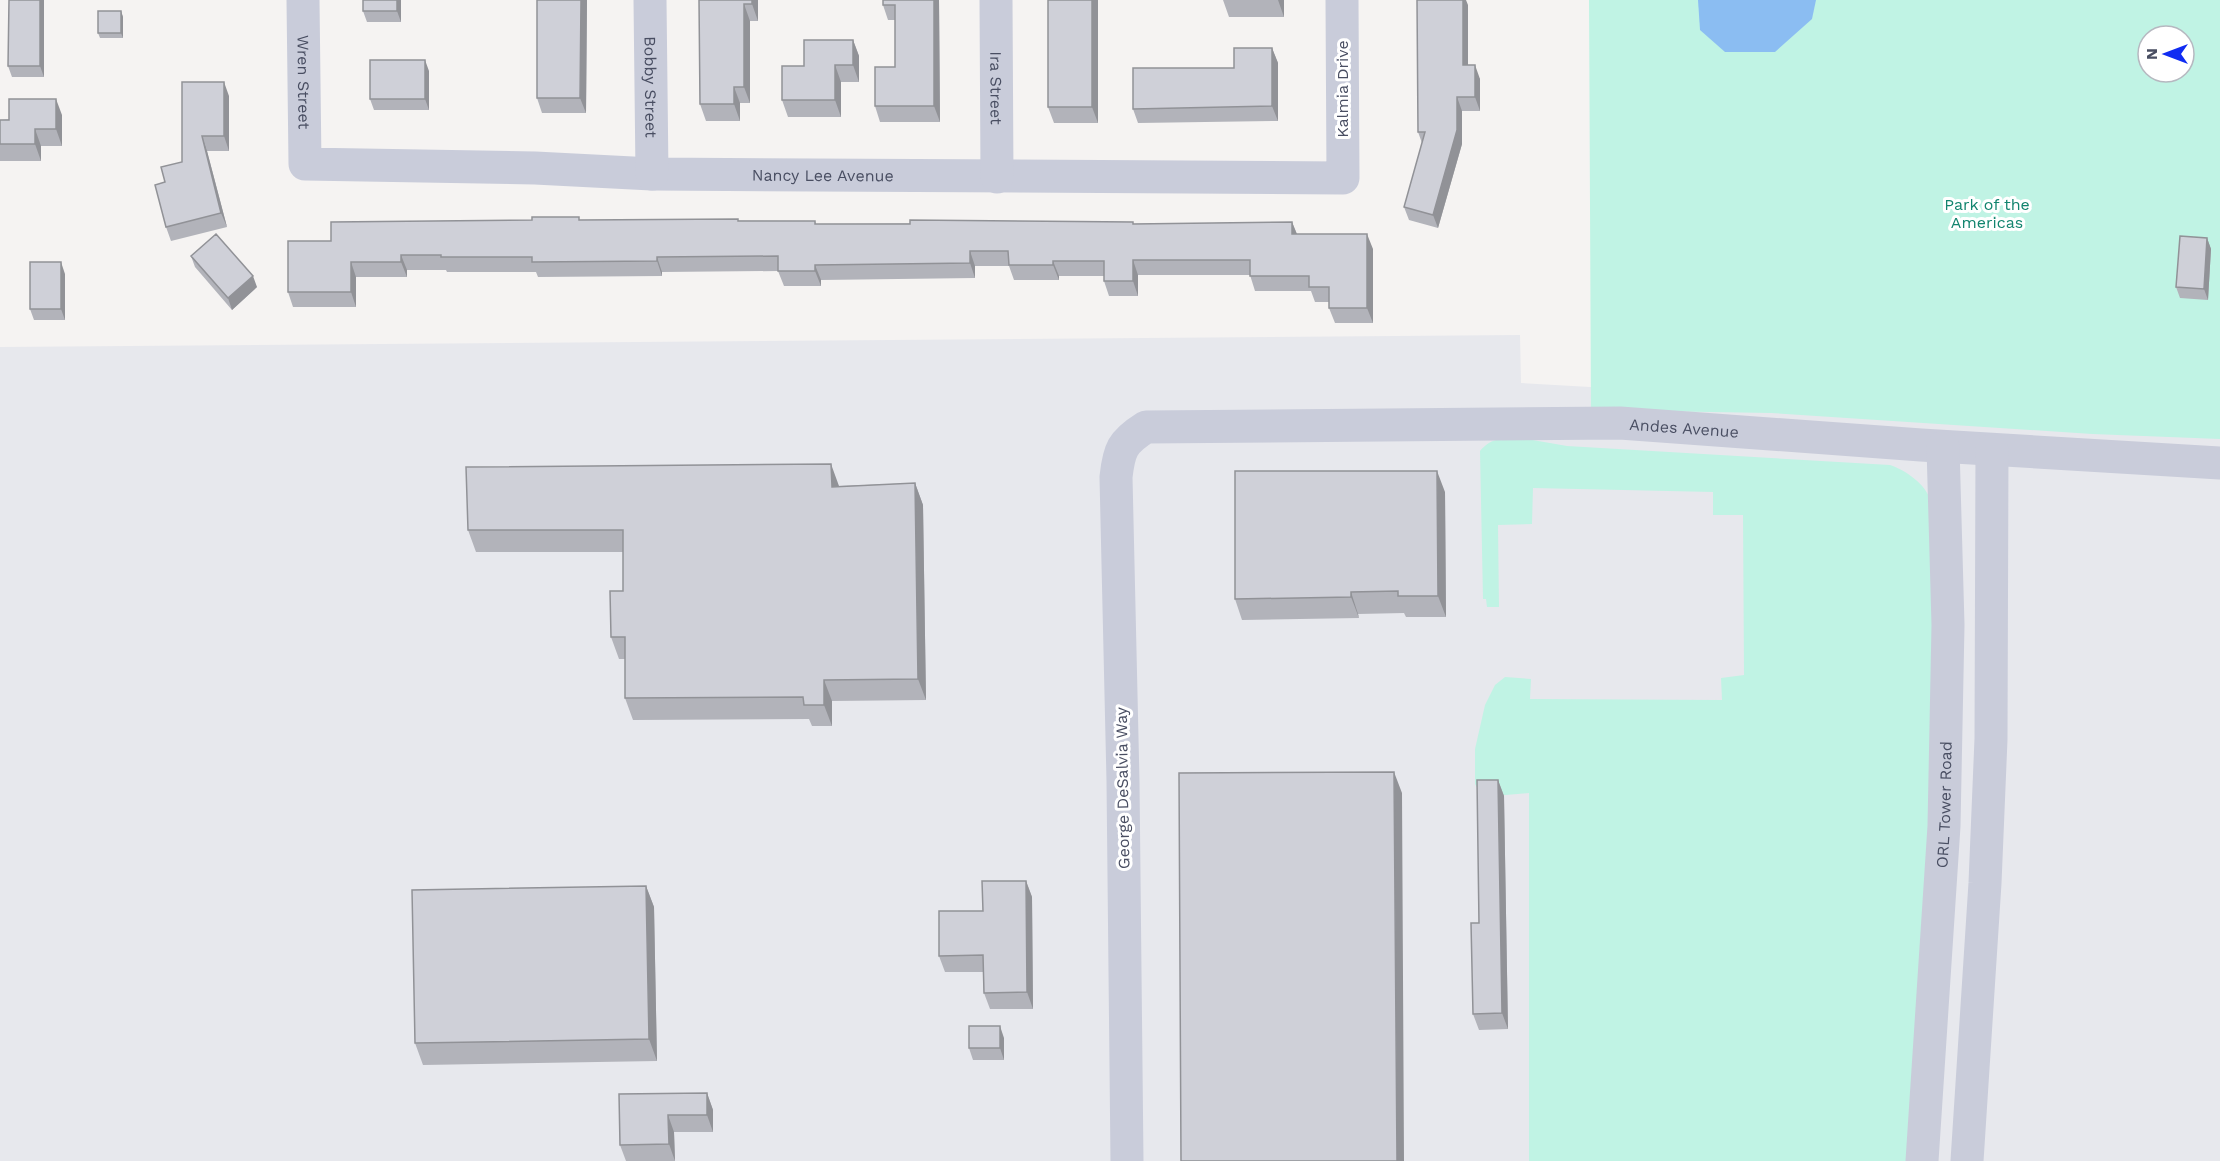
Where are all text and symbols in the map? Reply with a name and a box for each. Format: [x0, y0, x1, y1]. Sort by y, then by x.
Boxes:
north arrow [2136, 24, 2196, 84]
street label: Wren Street [293, 35, 314, 129]
street label: Bobby Street [640, 36, 661, 138]
street label: Kalmia Drive [1333, 40, 1352, 138]
text: N [2142, 48, 2161, 60]
street label: Ira Street [986, 51, 1006, 125]
street label: Nancy Lee Avenue [752, 166, 894, 185]
park label: Park of the Americas [1944, 195, 2030, 232]
street label: Andes Avenue [1629, 415, 1739, 442]
street label: George DeSalvia Way [1112, 706, 1133, 869]
street label: ORL Tower Road [1932, 741, 1956, 869]

